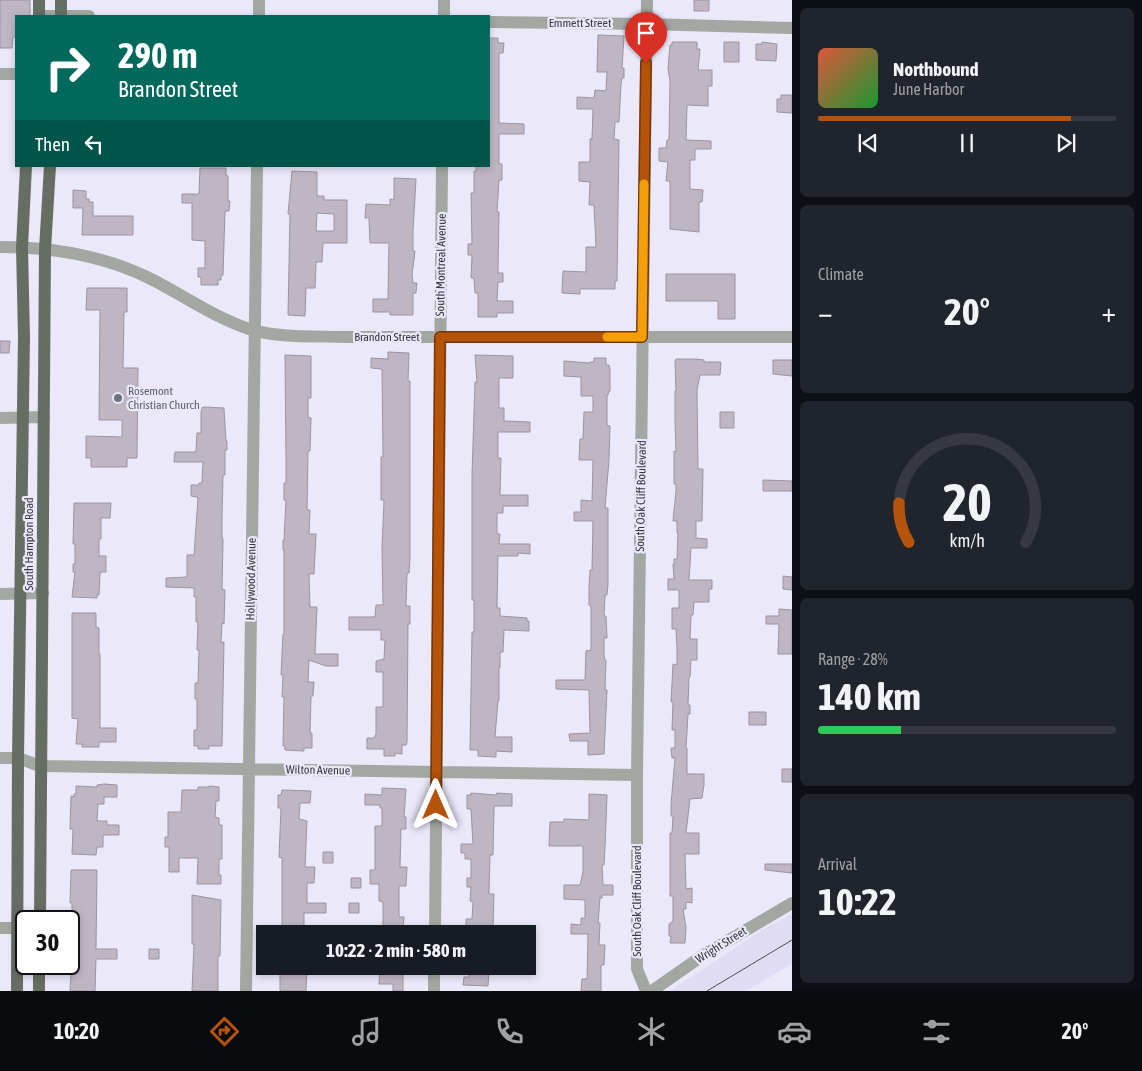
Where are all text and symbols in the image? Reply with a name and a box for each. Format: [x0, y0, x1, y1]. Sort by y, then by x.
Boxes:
pin [625, 12, 667, 63]
street label: Emmett Street [549, 16, 612, 30]
icon: arrive [632, 19, 660, 47]
icon: right [35, 35, 100, 100]
text: 290 m [118, 35, 197, 75]
text: Northbound [893, 58, 979, 80]
text: Brandon Street [118, 76, 238, 102]
text: June Harbor [893, 80, 964, 98]
icon: previous [854, 129, 882, 157]
icon: pause [953, 129, 981, 157]
icon: next [1052, 129, 1080, 157]
icon: left [80, 130, 108, 158]
text: Then [35, 133, 70, 155]
street label: South Montreal Avenue [433, 213, 449, 317]
text: Climate [818, 265, 864, 283]
text: 20° [944, 290, 990, 333]
text: − [818, 296, 833, 328]
text: + [1101, 296, 1116, 328]
street label: Brandon Street [354, 330, 420, 344]
place label: Rosemont Christian Church [128, 384, 200, 412]
marker: Rosemont Christian Church [112, 392, 124, 404]
street label: South Oak Cliff Boulevard [633, 440, 649, 552]
text: 20 [943, 472, 991, 532]
street label: South Hampton Road [22, 497, 36, 591]
text: km/h [949, 530, 985, 551]
street label: Hollywood Avenue [243, 538, 259, 620]
text: Range · 28% [818, 650, 888, 668]
text: 140 km [818, 675, 921, 718]
street label: Wilton Avenue [286, 762, 350, 778]
position arrow [409, 778, 461, 830]
street label: South Oak Cliff Boulevard [630, 845, 644, 957]
text: Arrival [818, 855, 857, 873]
text: 10:22 [818, 880, 897, 923]
speed limit sign: 30 [15, 910, 80, 975]
street label: Wright Street [693, 924, 750, 966]
text: 10:22 · 2 min · 580 m [326, 939, 466, 961]
icon: directions [207, 1014, 242, 1049]
icon: music [349, 1014, 384, 1049]
icon: phone [492, 1014, 527, 1049]
icon: climate [634, 1014, 669, 1049]
icon: car [777, 1014, 812, 1049]
icon: filters [919, 1014, 954, 1049]
text: 10:20 [54, 1018, 99, 1044]
text: 20° [1062, 1018, 1088, 1044]

